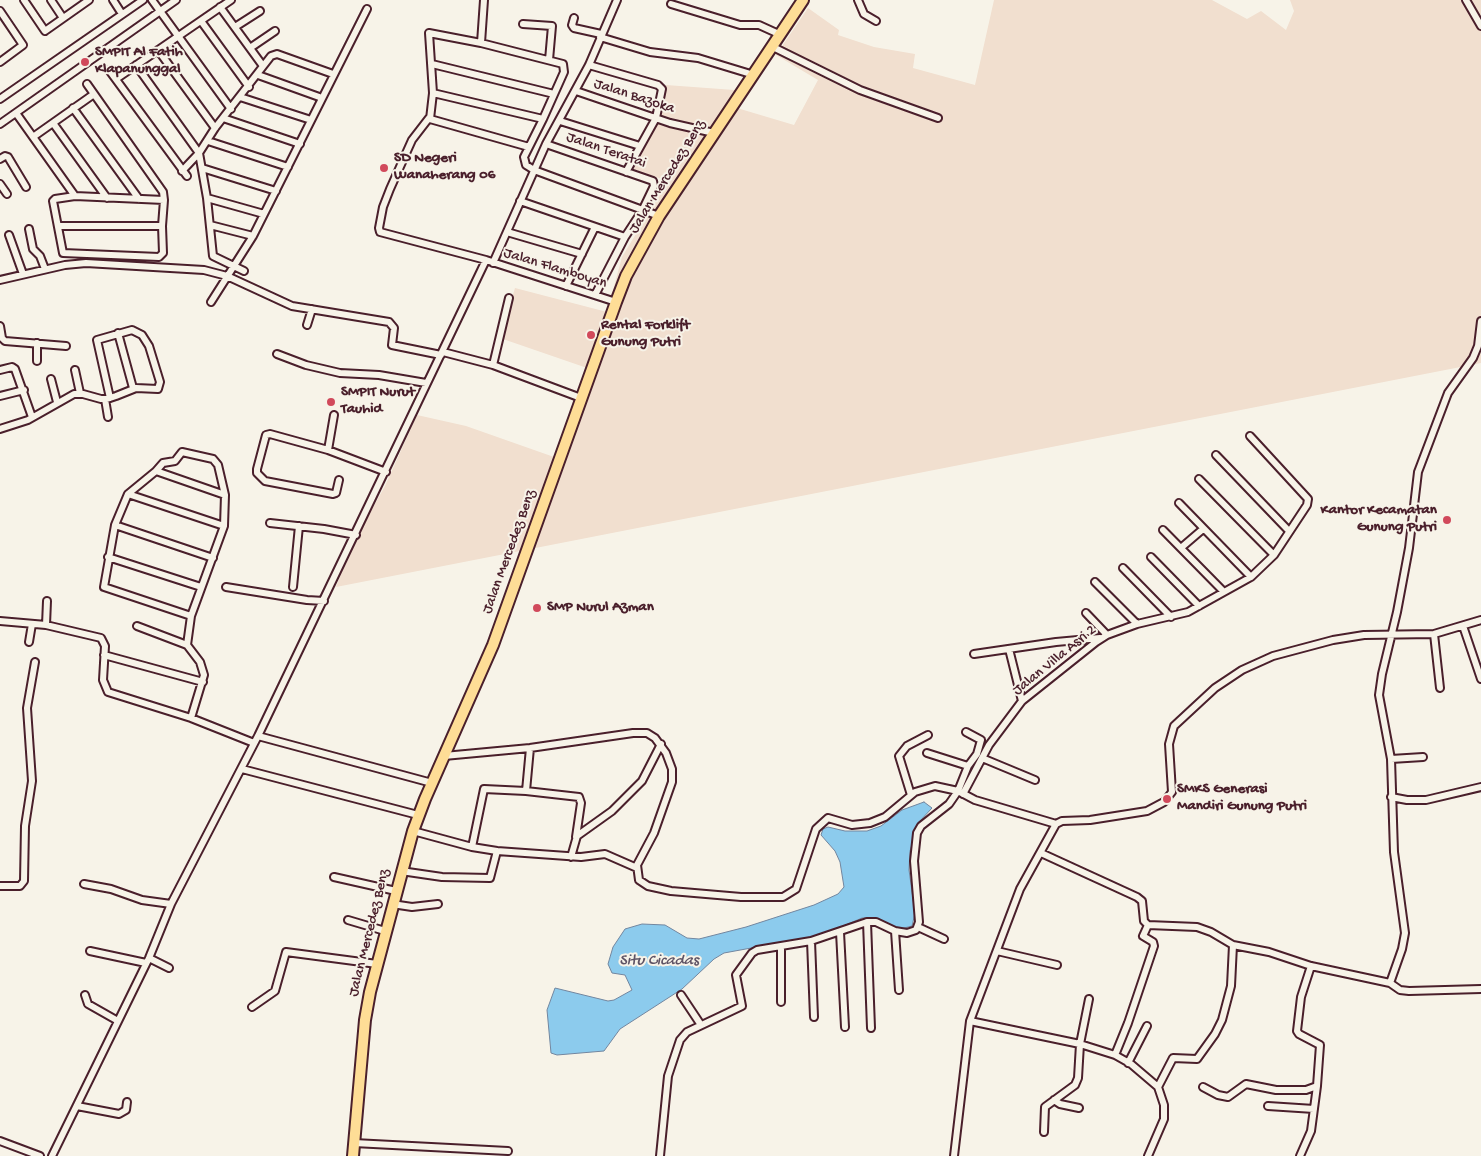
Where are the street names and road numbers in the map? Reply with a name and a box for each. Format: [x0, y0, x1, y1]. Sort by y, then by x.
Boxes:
street label: Jalan Bazoka [591, 75, 677, 119]
street label: Jalan Mercedez Benz [626, 117, 710, 237]
street label: Jalan Teratai [564, 129, 648, 173]
street label: Jalan Flamboyan [501, 245, 609, 293]
street label: Jalan Mercedez Benz [479, 487, 541, 617]
street label: Jalan Villa Asri 2 [1010, 622, 1100, 700]
street label: Jalan Mercedez Benz [345, 867, 395, 999]

